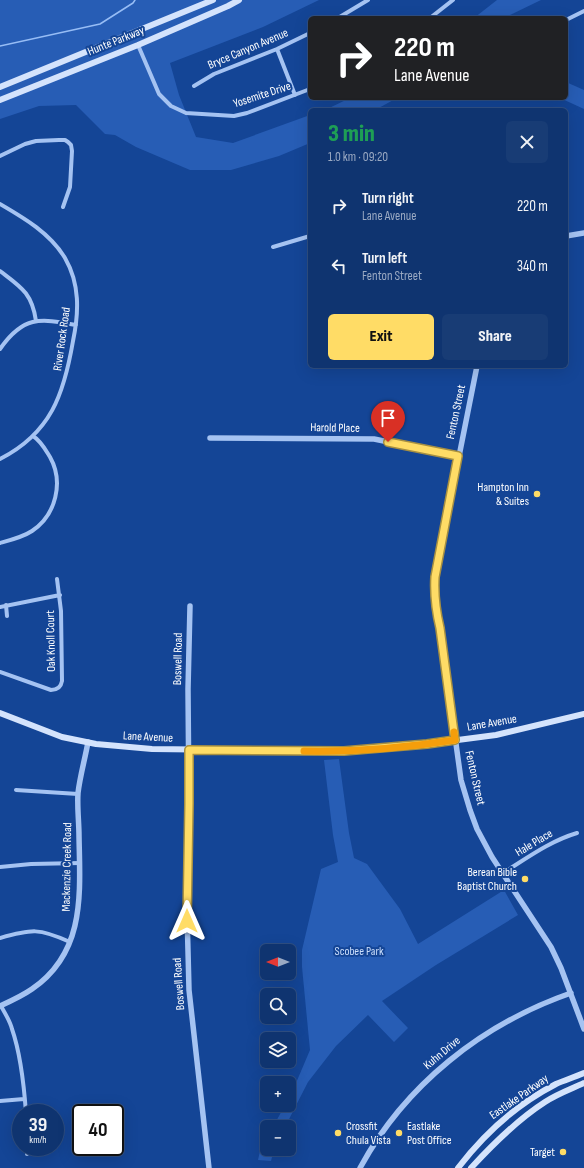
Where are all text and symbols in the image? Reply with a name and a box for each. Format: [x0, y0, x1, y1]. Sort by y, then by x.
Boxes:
street label: Hunte Parkway [85, 23, 147, 59]
street label: Bryce Canyon Avenue [205, 25, 291, 73]
text: 220 m [394, 31, 455, 64]
icon: right [328, 32, 380, 84]
text: Lane Avenue [394, 65, 469, 86]
street label: Yosemite Drive [231, 79, 293, 111]
text: 3 min [328, 119, 375, 148]
button: close [506, 121, 548, 163]
text: 1.0 km · 09:20 [328, 149, 388, 165]
text: Turn right [362, 189, 414, 208]
icon: right [328, 195, 350, 217]
text: 220 m [517, 197, 548, 216]
text: Lane Avenue [362, 208, 416, 224]
text: Turn left [362, 249, 407, 268]
icon: left [328, 255, 350, 277]
text: 340 m [517, 257, 548, 276]
text: Fenton Street [362, 268, 422, 284]
street label: River Rock Road [50, 306, 74, 372]
button: Exit [328, 314, 434, 360]
button: Share [442, 314, 548, 360]
street label: Fenton Street [443, 383, 469, 441]
pin [371, 401, 405, 442]
icon: arrive [377, 407, 399, 429]
street label: Harold Place [310, 420, 360, 436]
place label: Hampton Inn & Suites [477, 480, 529, 509]
marker: Hampton Inn & Suites [532, 489, 542, 499]
street label: Oak Knoll Court [43, 610, 59, 672]
street label: Boswell Road [170, 633, 186, 685]
street label: Lane Avenue [466, 711, 518, 735]
street label: Lane Avenue [123, 728, 174, 746]
street label: Fenton Street [461, 749, 489, 807]
street label: Mackenzie Creek Road [59, 822, 75, 912]
street label: Hale Place [512, 826, 556, 860]
place label: Berean Bible Baptist Church [457, 865, 517, 894]
marker: Berean Bible Baptist Church [520, 874, 530, 884]
position arrow [166, 900, 208, 942]
north arrow [260, 944, 296, 980]
map controls [260, 944, 296, 1156]
park label: Scobee Park [335, 944, 384, 959]
street label: Boswell Road [170, 957, 188, 1011]
button: search [260, 988, 296, 1024]
button: layers [260, 1032, 296, 1068]
street label: Kuhn Drive [421, 1033, 464, 1073]
street label: Eastlake Parkway [487, 1071, 552, 1123]
button: + [260, 1076, 296, 1112]
speed limit sign: 40 [72, 1104, 124, 1156]
text: 39 [29, 1113, 47, 1137]
place label: Crossfit Chula Vista [346, 1119, 391, 1148]
place label: Eastlake Post Office [407, 1119, 452, 1148]
button: − [260, 1120, 296, 1156]
marker: Crossfit Chula Vista [333, 1128, 343, 1138]
marker: Eastlake Post Office [394, 1128, 404, 1138]
text: km/h [29, 1134, 47, 1146]
place label: Target [530, 1145, 555, 1160]
marker: Target [558, 1147, 568, 1157]

